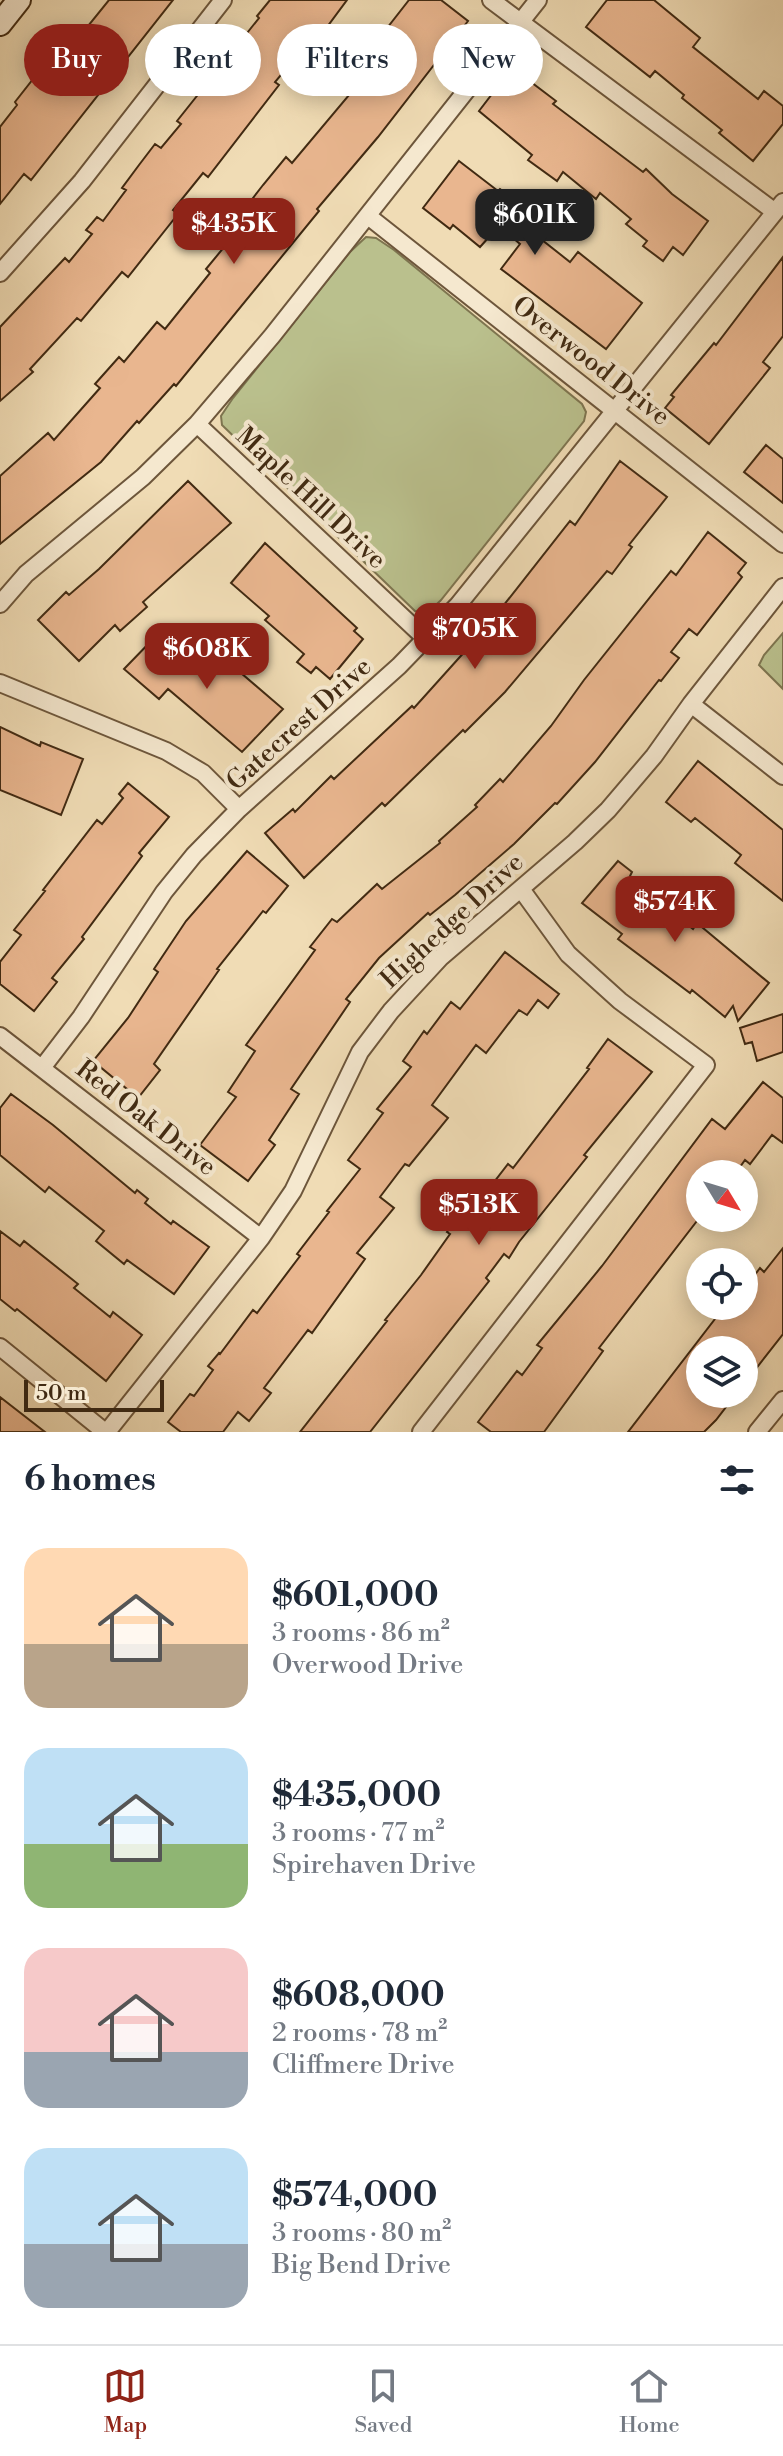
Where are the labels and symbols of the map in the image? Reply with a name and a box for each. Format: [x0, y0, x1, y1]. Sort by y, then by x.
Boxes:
pin: $601K [479, 189, 591, 257]
pin: $435K [178, 198, 290, 266]
street label: Overwood Drive [506, 289, 676, 433]
street label: Maple Hill Drive [229, 420, 393, 576]
pin: $705K [419, 603, 531, 671]
pin: $608K [151, 623, 263, 691]
street label: Gatecrest Drive [220, 651, 378, 797]
street label: Highedge Drive [374, 847, 530, 995]
pin: $574K [619, 876, 731, 944]
street label: Red Oak Drive [69, 1053, 223, 1183]
north arrow [686, 1160, 758, 1232]
pin: $513K [423, 1179, 535, 1247]
scale bar [24, 1376, 164, 1412]

